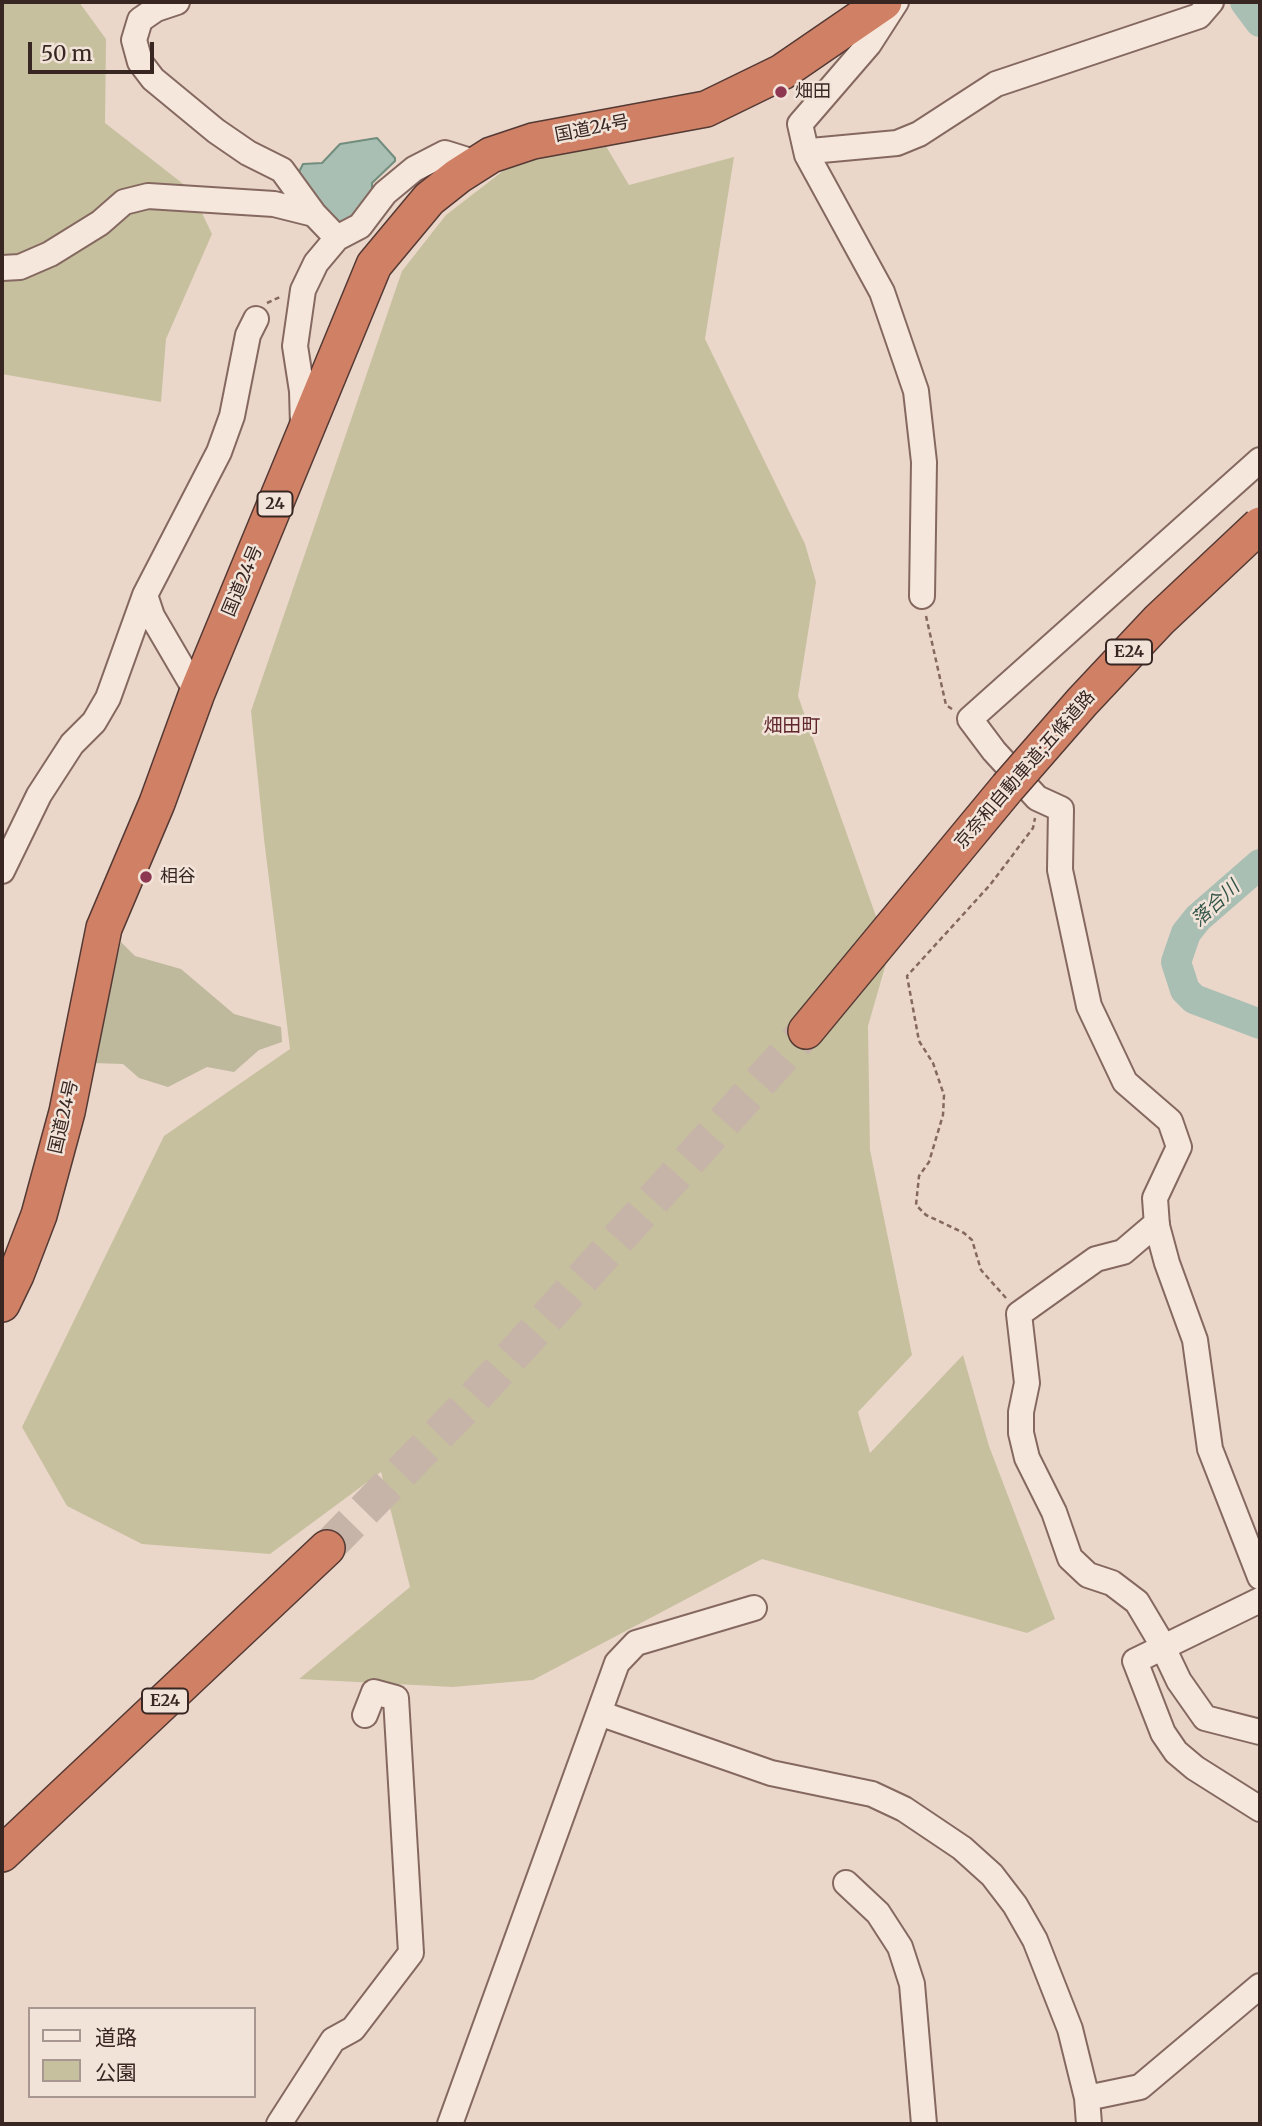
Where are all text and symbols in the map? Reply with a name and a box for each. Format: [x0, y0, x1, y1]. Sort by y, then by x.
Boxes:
scale bar [32, 28, 158, 72]
text: 50 m [41, 40, 92, 67]
place label: 畑田 [795, 81, 831, 103]
marker: 畑田 [773, 84, 789, 100]
street label: 国道24号 [553, 111, 631, 147]
road number: 24 [258, 491, 292, 516]
street label: 国道24号 [218, 542, 268, 620]
road number: E24 [1106, 639, 1152, 664]
street label: 京奈和自動車道;五條道路 [950, 686, 1100, 854]
district label: 畑田町 [764, 716, 820, 738]
place label: 相谷 [160, 866, 196, 888]
marker: 相谷 [138, 869, 154, 885]
water label: 落合川 [1187, 876, 1245, 932]
street label: 国道24号 [45, 1078, 83, 1156]
road number: E24 [142, 1688, 188, 1714]
legend [28, 2007, 256, 2098]
text: 道路 [95, 2024, 137, 2051]
text: 公園 [95, 2059, 137, 2086]

